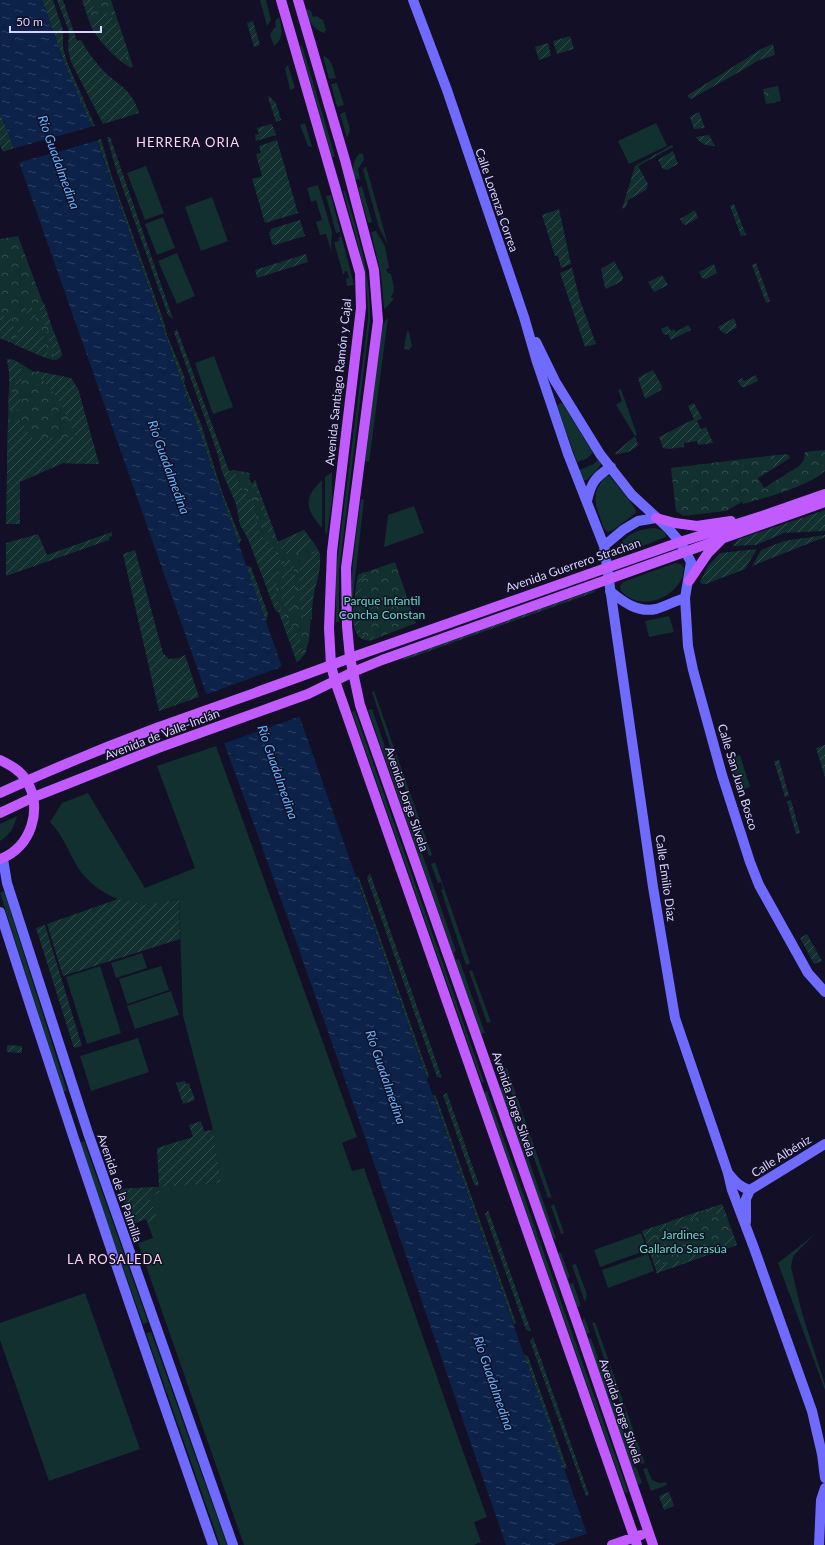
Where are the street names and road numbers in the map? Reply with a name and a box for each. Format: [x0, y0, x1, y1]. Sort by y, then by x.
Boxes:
street label: Calle Lorenza Correa [472, 146, 522, 254]
street label: Avenida Santiago Ramón y Cajal [322, 298, 354, 466]
street label: Avenida Guerrero Strachan [504, 535, 642, 595]
street label: Avenida de Valle-Inclán [102, 705, 222, 763]
street label: Calle San Juan Bosco [715, 722, 761, 832]
street label: Avenida Jorge Silvela [382, 745, 432, 853]
street label: Calle Emilio Díaz [652, 834, 680, 923]
street label: Avenida Jorge Silvela [489, 1050, 539, 1158]
street label: Calle Albéniz [748, 1131, 814, 1180]
street label: Avenida de la Palmilla [94, 1132, 146, 1244]
street label: Avenida Jorge Silvela [596, 1357, 646, 1465]

